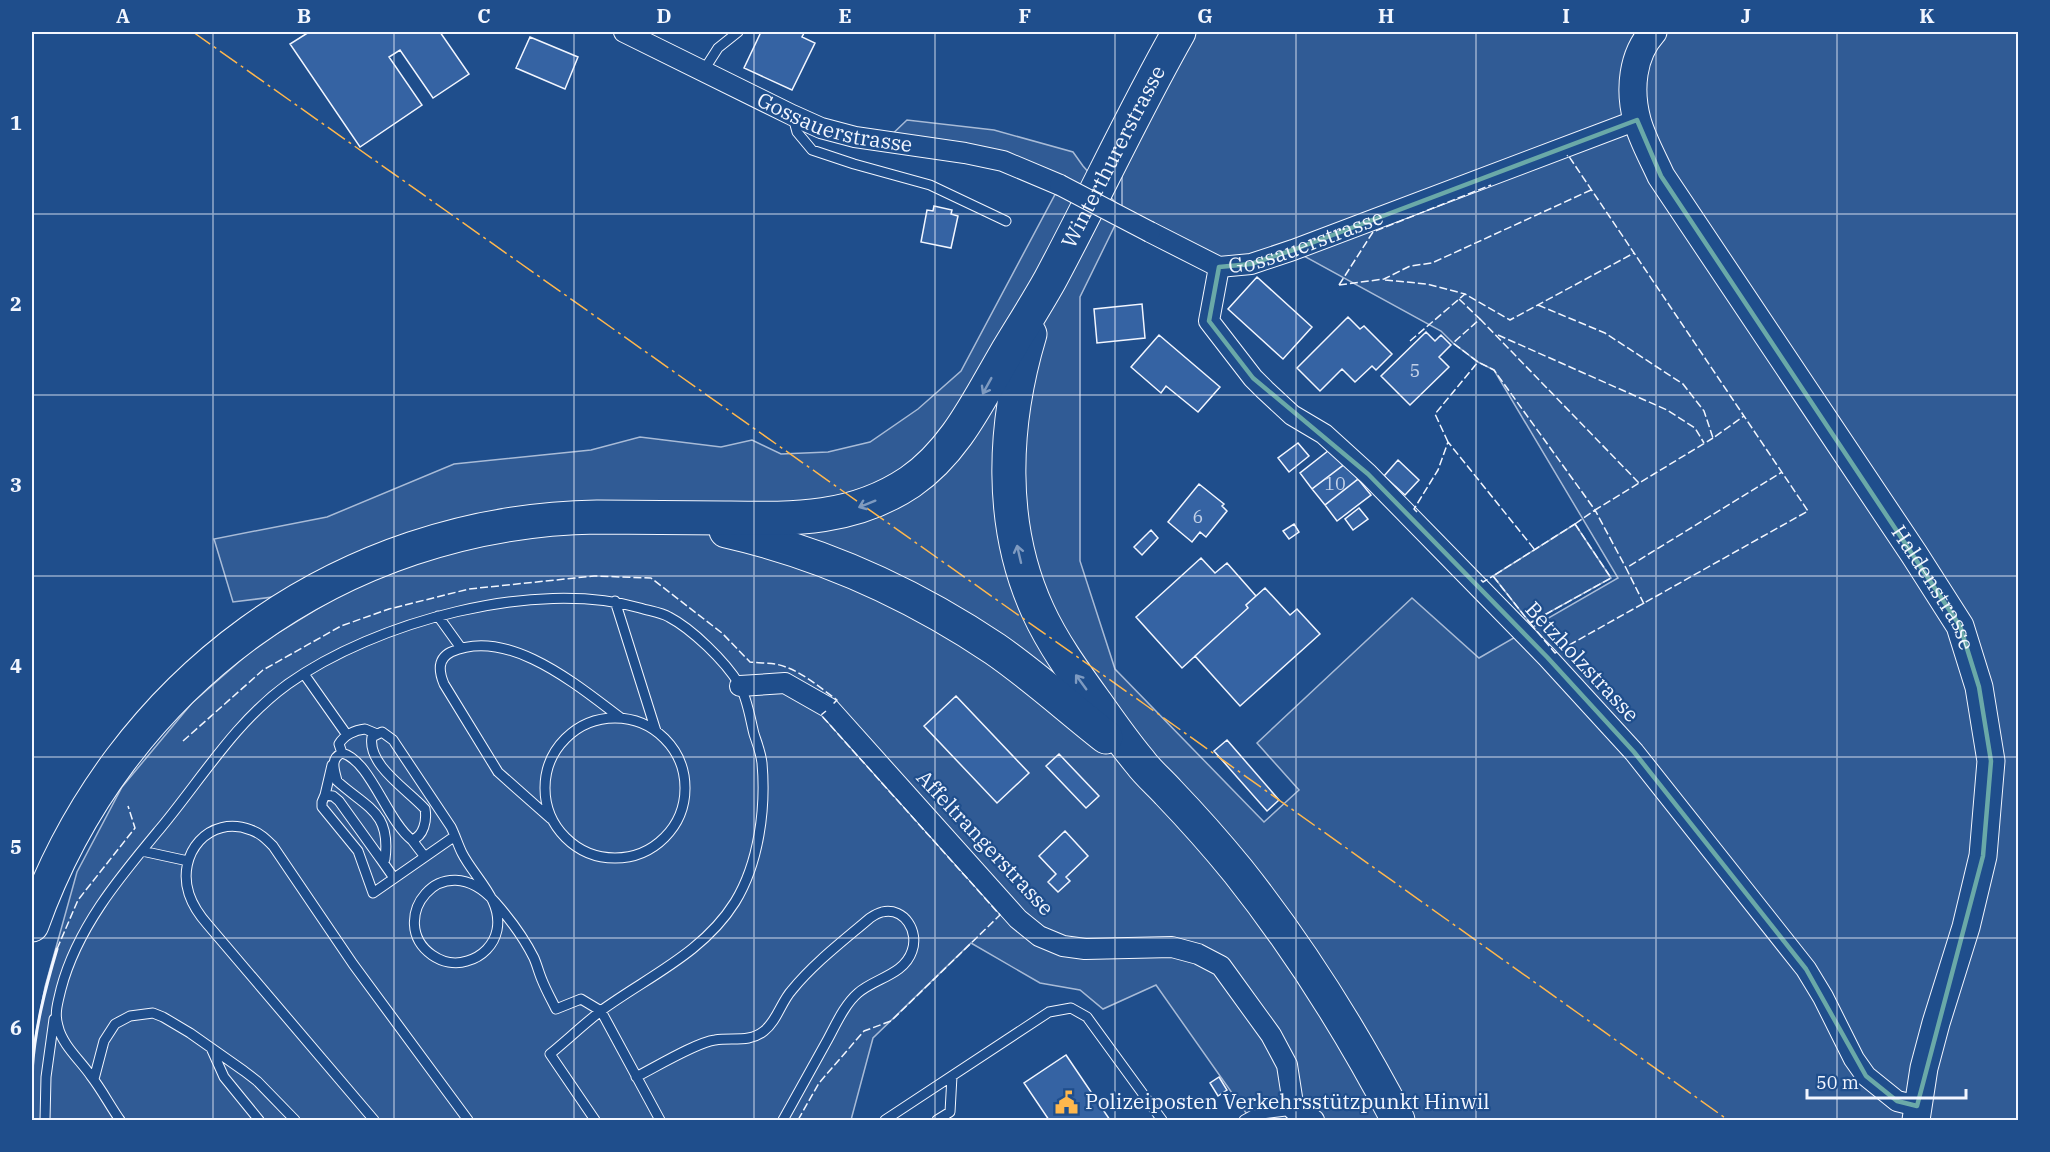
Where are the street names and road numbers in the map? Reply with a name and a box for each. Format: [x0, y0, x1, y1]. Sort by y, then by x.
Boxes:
street label: Winterthurerstrasse [1054, 60, 1171, 253]
street label: Gossauerstrasse [753, 85, 914, 158]
street label: Gossauerstrasse [1227, 202, 1387, 279]
street label: Haldenstrasse [1885, 519, 1982, 653]
street label: Betzholzstrasse [1520, 595, 1646, 728]
street label: Affeltrangerstrasse [911, 763, 1061, 921]

